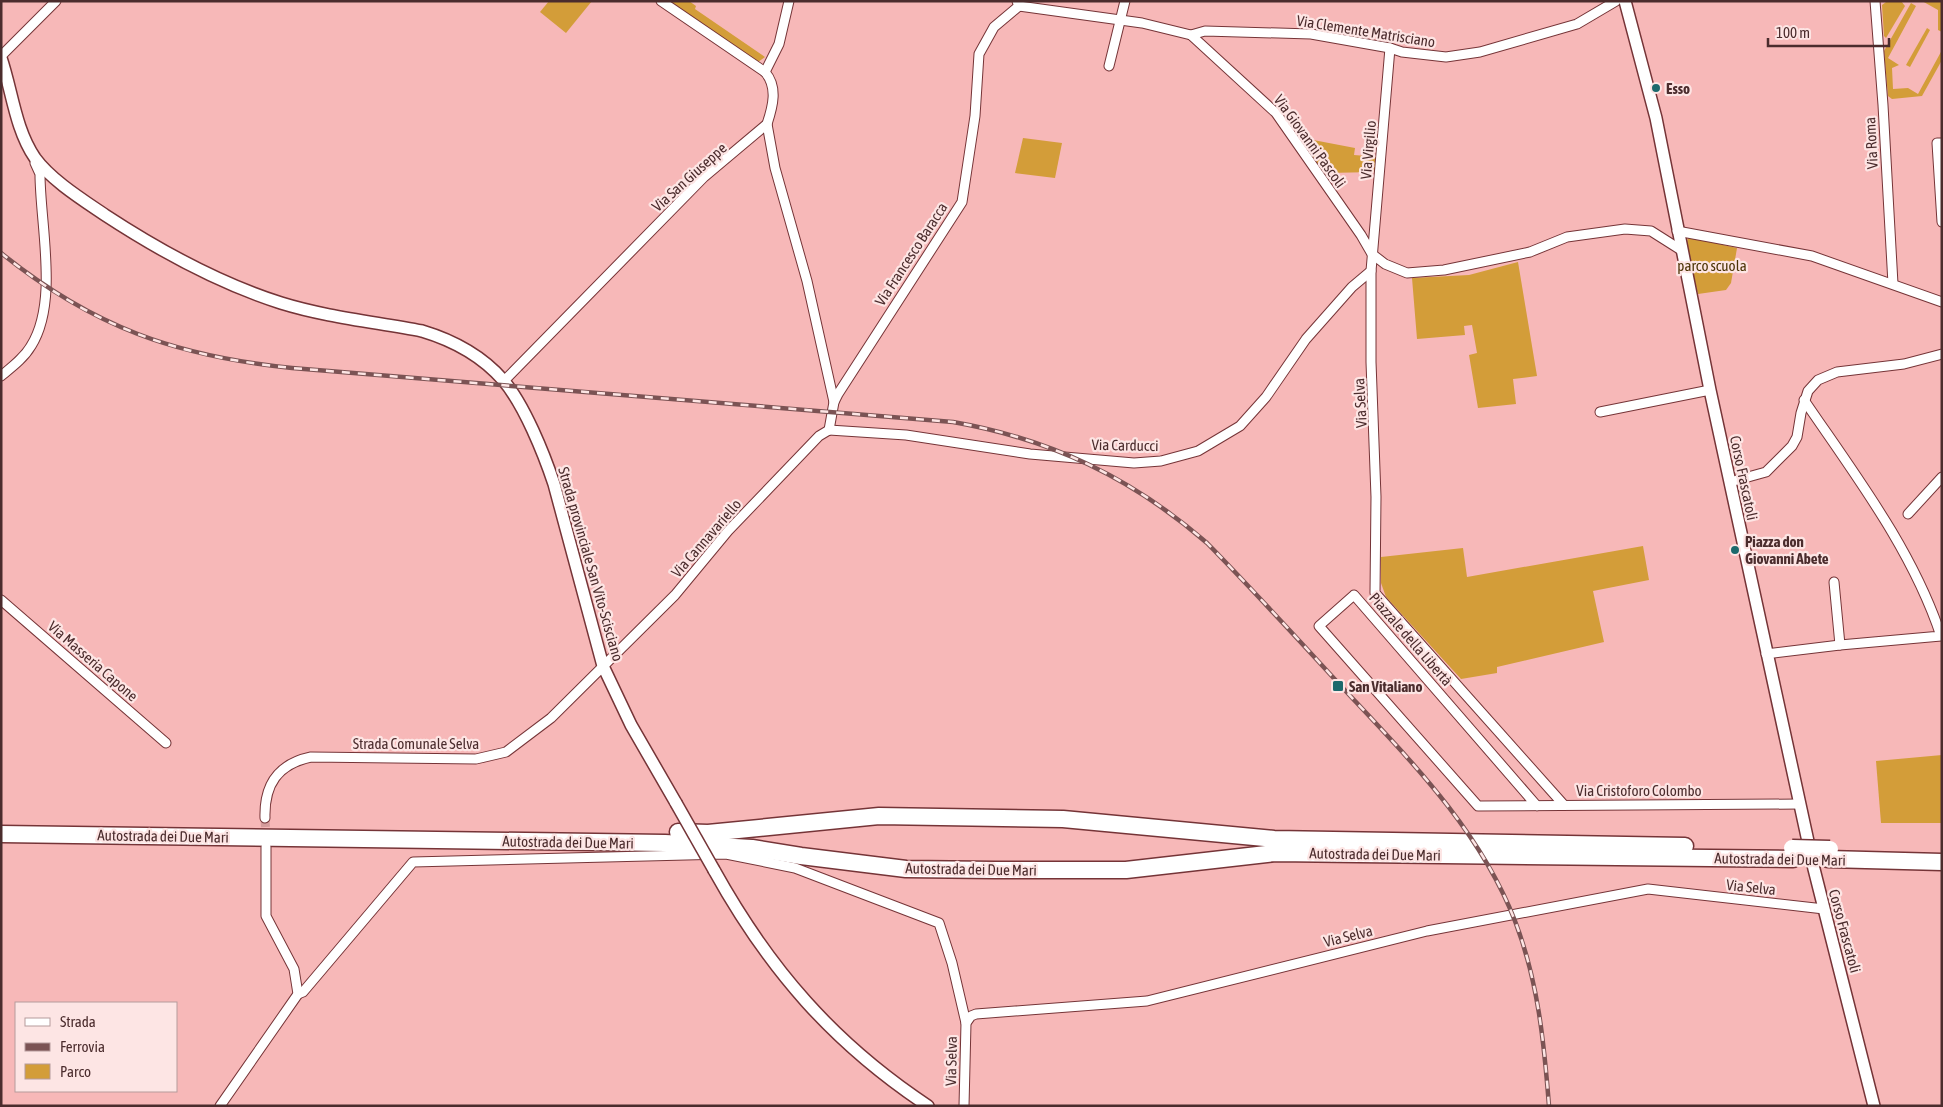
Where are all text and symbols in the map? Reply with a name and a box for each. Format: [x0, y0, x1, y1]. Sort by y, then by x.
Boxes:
street label: Via Clemente Matrisciano [1296, 12, 1436, 50]
scale bar [1768, 15, 1889, 47]
text: 100 m [1776, 24, 1810, 41]
place label: Esso [1666, 80, 1690, 97]
marker: Esso [1650, 82, 1662, 94]
street label: Via Giovanni Pascoli [1271, 91, 1349, 191]
street label: Via Roma [1861, 116, 1881, 169]
street label: Via Virgilio [1357, 120, 1379, 180]
street label: Via San Giuseppe [648, 139, 730, 215]
street label: Via Francesco Baracca [871, 199, 951, 309]
park label: parco scuola [1677, 257, 1747, 274]
street label: Via Selva [1350, 378, 1370, 428]
street label: Corso Frascatoli [1727, 434, 1761, 522]
street label: Via Carducci [1091, 436, 1159, 454]
street label: Strada provinciale San Vito-Scisciano [555, 465, 627, 663]
street label: Via Cannavariello [668, 496, 744, 580]
place label: Piazza don Giovanni Abete [1745, 533, 1829, 567]
marker: Piazza don Giovanni Abete [1729, 544, 1741, 556]
street label: Piazzale della Libertà [1366, 589, 1456, 689]
street label: Via Masseria Capone [45, 617, 141, 705]
place label: San Vitaliano [1349, 678, 1422, 695]
marker: San Vitaliano [1331, 679, 1345, 693]
street label: Strada Comunale Selva [353, 735, 479, 752]
street label: Via Cristoforo Colombo [1576, 782, 1702, 799]
street label: Autostrada dei Due Mari [97, 826, 229, 846]
street label: Autostrada dei Due Mari [502, 832, 634, 852]
street label: Autostrada dei Due Mari [1309, 844, 1441, 864]
street label: Autostrada dei Due Mari [1714, 849, 1846, 869]
street label: Autostrada dei Due Mari [905, 859, 1037, 879]
street label: Via Selva [1725, 876, 1777, 898]
street label: Corso Frascatoli [1826, 887, 1864, 975]
street label: Via Selva [1322, 922, 1374, 950]
legend [15, 1002, 178, 1092]
text: Strada [60, 1013, 96, 1030]
street label: Via Selva [942, 1036, 960, 1086]
text: Ferrovia [60, 1038, 105, 1055]
text: Parco [60, 1063, 91, 1080]

